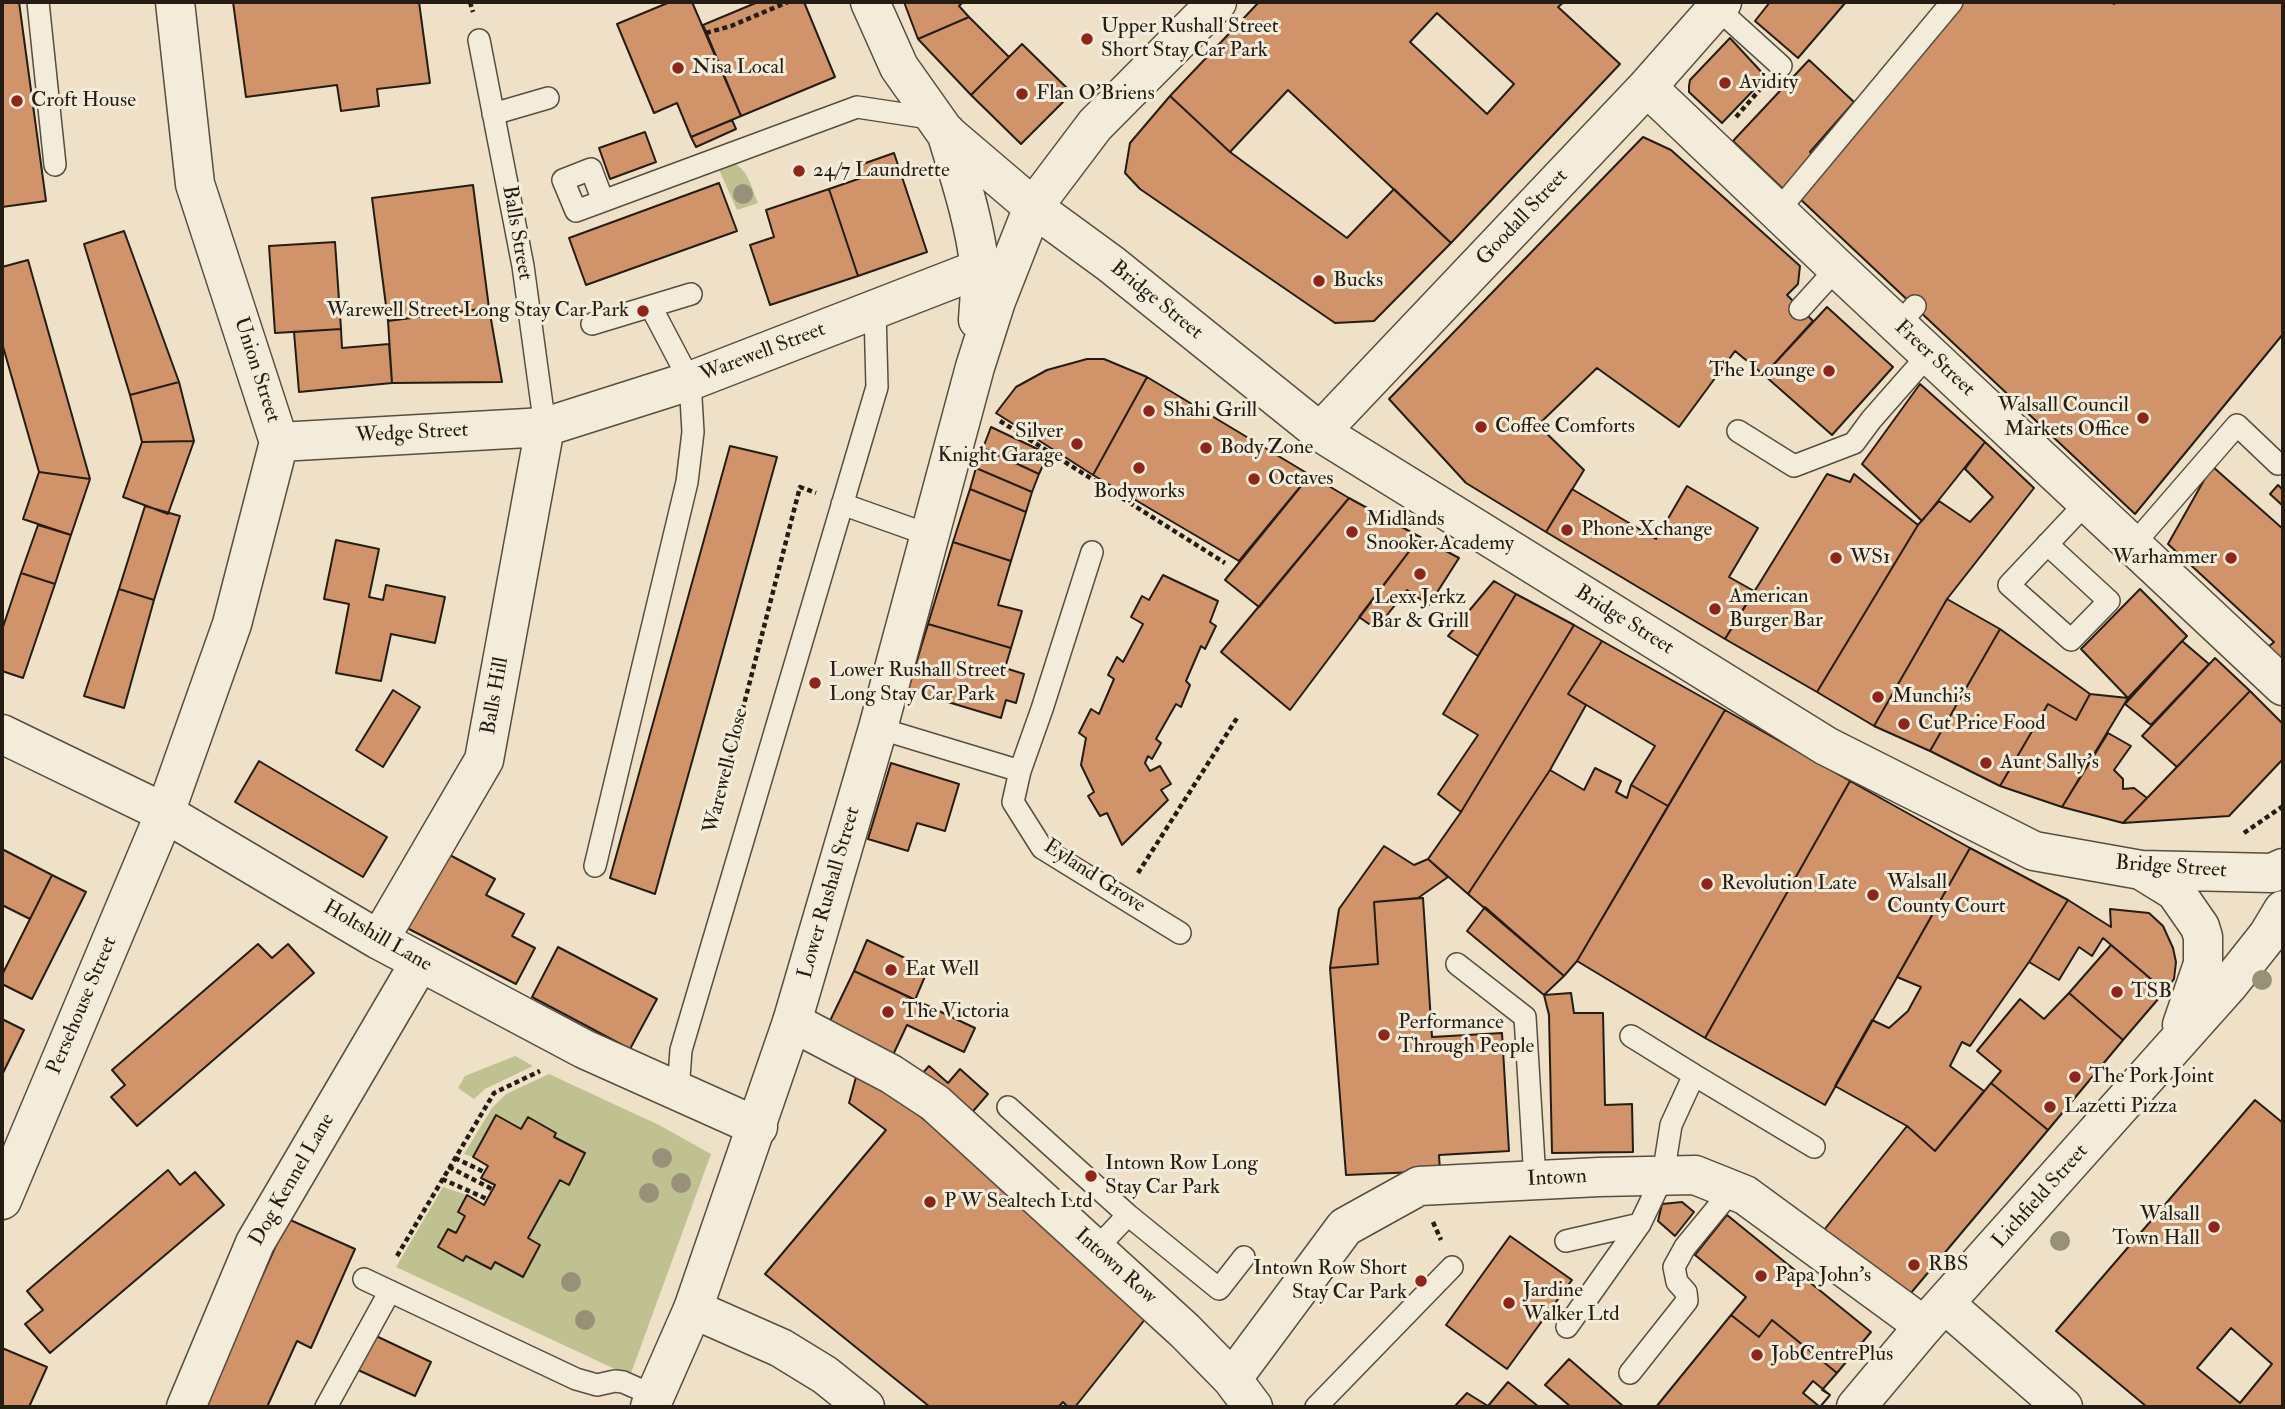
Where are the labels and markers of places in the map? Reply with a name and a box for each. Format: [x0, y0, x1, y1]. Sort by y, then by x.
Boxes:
place label: Upper Rushall Street Short Stay Car Park [1101, 14, 1279, 64]
marker: Upper Rushall Street Short Stay Car Park [1079, 31, 1095, 47]
place label: Nisa Local [692, 55, 784, 81]
marker: Nisa Local [670, 60, 686, 76]
place label: Avidity [1739, 70, 1798, 96]
marker: Avidity [1717, 75, 1733, 91]
place label: Flan O'Briens [1036, 81, 1155, 107]
marker: Flan O'Briens [1014, 86, 1030, 102]
place label: Croft House [31, 88, 136, 114]
marker: Croft House [9, 93, 25, 109]
place label: 24/7 Laundrette [813, 158, 950, 184]
marker: 24/7 Laundrette [791, 163, 807, 179]
place label: Bucks [1333, 268, 1383, 294]
marker: Bucks [1311, 273, 1327, 289]
place label: Warewell Street Long Stay Car Park [327, 298, 629, 324]
marker: Warewell Street Long Stay Car Park [635, 303, 651, 319]
place label: The Lounge [1709, 358, 1815, 384]
marker: The Lounge [1821, 363, 1837, 379]
place label: Walsall Council Markets Office [1998, 393, 2129, 443]
place label: Shahi Grill [1163, 398, 1257, 424]
marker: Shahi Grill [1141, 403, 1157, 419]
marker: Walsall Council Markets Office [2135, 410, 2151, 426]
place label: Coffee Comforts [1495, 414, 1635, 440]
place label: Silver Knight Garage [938, 419, 1063, 469]
marker: Coffee Comforts [1473, 419, 1489, 435]
place label: Body Zone [1220, 435, 1313, 461]
marker: Silver Knight Garage [1069, 436, 1085, 452]
marker: Body Zone [1198, 440, 1214, 456]
marker: Bodyworks [1131, 460, 1147, 476]
place label: Octaves [1268, 466, 1334, 492]
marker: Octaves [1246, 471, 1262, 487]
place label: Bodyworks [1093, 479, 1185, 505]
place label: Midlands Snooker Academy [1366, 507, 1514, 557]
place label: Phone Xchange [1581, 517, 1712, 543]
marker: Phone Xchange [1559, 522, 1575, 538]
marker: Midlands Snooker Academy [1344, 524, 1360, 540]
place label: WS1 [1850, 545, 1891, 571]
place label: Warhammer [2112, 545, 2217, 571]
marker: WS1 [1828, 550, 1844, 566]
marker: Warhammer [2223, 550, 2239, 566]
marker: Lexx Jerkz Bar & Grill [1412, 566, 1428, 582]
place label: American Burger Bar [1729, 584, 1823, 634]
place label: Lexx Jerkz Bar & Grill [1371, 585, 1469, 635]
marker: American Burger Bar [1707, 601, 1723, 617]
place label: Lower Rushall Street Long Stay Car Park [829, 658, 1006, 708]
marker: Lower Rushall Street Long Stay Car Park [807, 675, 823, 691]
place label: Munchi's [1892, 684, 1971, 710]
marker: Munchi's [1870, 689, 1886, 705]
place label: Cut Price Food [1918, 711, 2046, 737]
marker: Cut Price Food [1896, 716, 1912, 732]
place label: Aunt Sally's [2000, 750, 2099, 776]
marker: Aunt Sally's [1978, 755, 1994, 771]
place label: Walsall County Court [1887, 870, 2006, 920]
place label: Revolution Late [1721, 871, 1857, 897]
marker: Revolution Late [1699, 876, 1715, 892]
marker: Walsall County Court [1865, 887, 1881, 903]
place label: Eat Well [905, 957, 979, 983]
marker: Eat Well [883, 962, 899, 978]
place label: TSB [2131, 979, 2172, 1005]
marker: TSB [2109, 984, 2125, 1000]
place label: The Victoria [902, 999, 1009, 1025]
marker: The Victoria [880, 1004, 896, 1020]
place label: Performance Through People [1398, 1010, 1534, 1060]
marker: Performance Through People [1376, 1027, 1392, 1043]
place label: The Pork Joint [2089, 1064, 2214, 1090]
marker: The Pork Joint [2067, 1069, 2083, 1085]
place label: Lazetti Pizza [2064, 1094, 2177, 1120]
marker: Lazetti Pizza [2042, 1099, 2058, 1115]
place label: Intown Row Long Stay Car Park [1105, 1151, 1258, 1201]
marker: Intown Row Long Stay Car Park [1083, 1168, 1099, 1184]
place label: P W Sealtech Ltd [944, 1189, 1093, 1215]
marker: P W Sealtech Ltd [922, 1194, 938, 1210]
place label: Walsall Town Hall [2112, 1202, 2200, 1252]
marker: Walsall Town Hall [2206, 1219, 2222, 1235]
place label: RBS [1928, 1252, 1968, 1278]
place label: Intown Row Short Stay Car Park [1253, 1256, 1407, 1306]
marker: RBS [1906, 1257, 1922, 1273]
place label: Papa John's [1775, 1263, 1871, 1289]
marker: Papa John's [1753, 1268, 1769, 1284]
marker: Intown Row Short Stay Car Park [1413, 1273, 1429, 1289]
place label: Jardine Walker Ltd [1523, 1278, 1620, 1328]
marker: Jardine Walker Ltd [1501, 1295, 1517, 1311]
place label: JobCentrePlus [1771, 1342, 1893, 1368]
marker: JobCentrePlus [1749, 1347, 1765, 1363]

